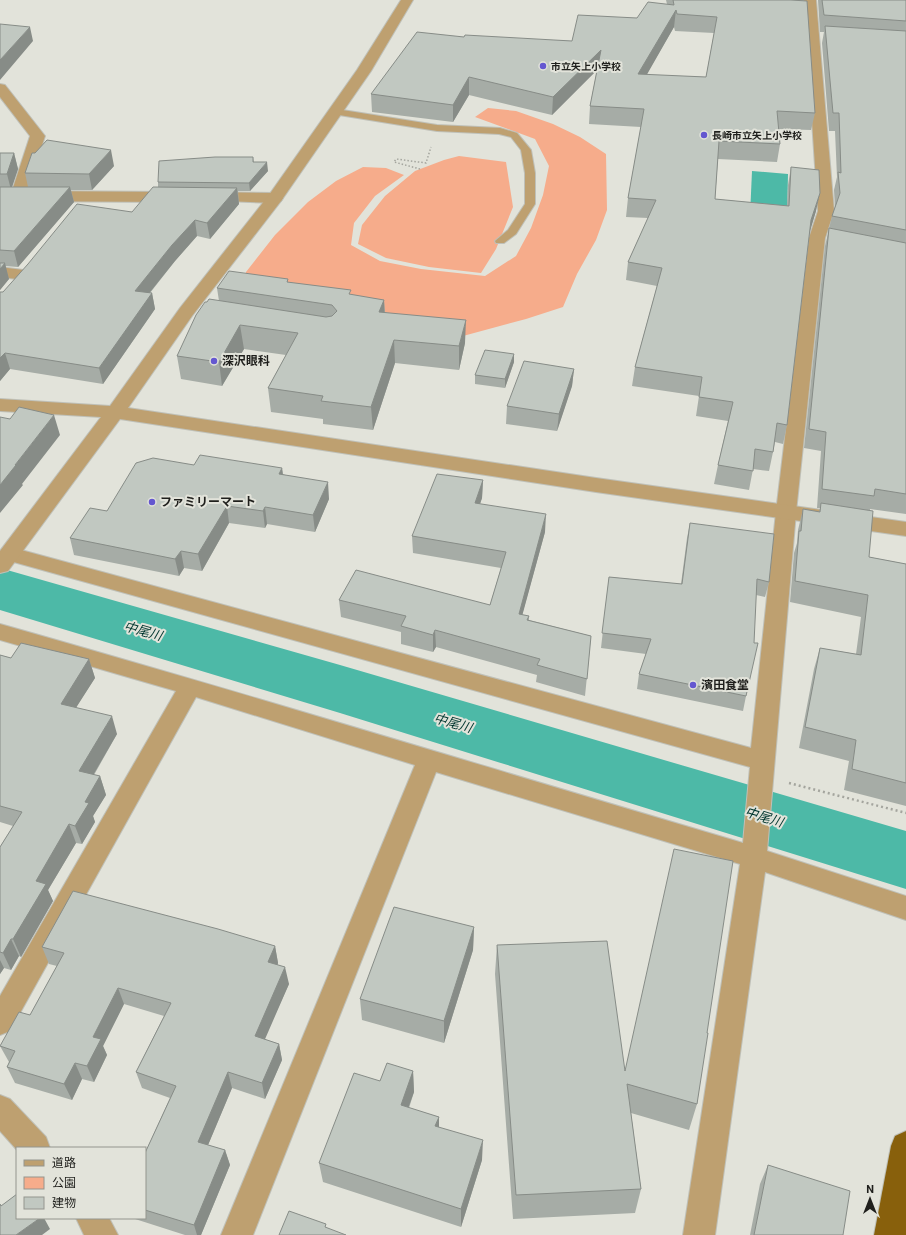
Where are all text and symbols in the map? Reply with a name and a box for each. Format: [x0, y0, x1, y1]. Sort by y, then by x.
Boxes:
marker: 市立矢上小学校 [538, 61, 548, 71]
place label: 市立矢上小学校 [551, 61, 621, 72]
marker: 長崎市立矢上小学校 [699, 130, 709, 140]
place label: 長崎市立矢上小学校 [712, 130, 802, 141]
place label: 深沢眼科 [222, 354, 270, 368]
marker: 深沢眼科 [209, 356, 219, 366]
place label: ファミリーマート [160, 495, 256, 509]
marker: ファミリーマート [147, 497, 157, 507]
water label: 中尾川 [122, 618, 166, 644]
place label: 濱田食堂 [701, 678, 749, 692]
marker: 濱田食堂 [688, 680, 698, 690]
water label: 中尾川 [432, 710, 476, 736]
water label: 中尾川 [743, 804, 787, 830]
legend [16, 1147, 146, 1219]
text: 道路 [52, 1156, 76, 1170]
text: 公園 [52, 1176, 76, 1190]
north arrow [850, 1179, 890, 1219]
text: N [866, 1183, 874, 1196]
text: 建物 [52, 1196, 76, 1210]

